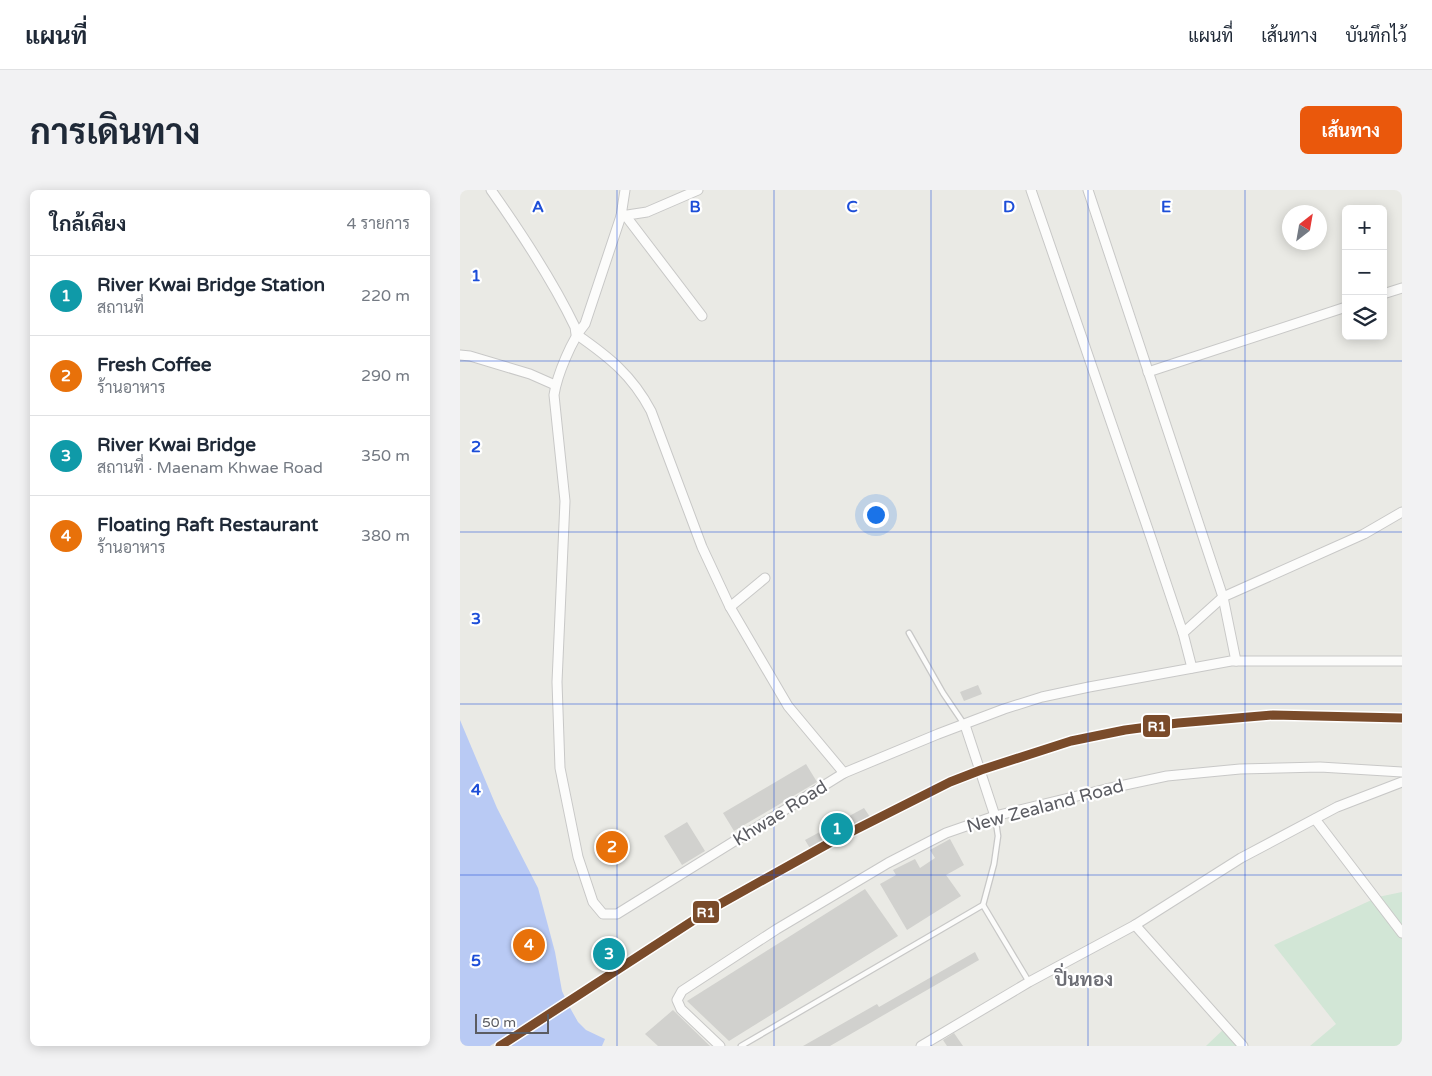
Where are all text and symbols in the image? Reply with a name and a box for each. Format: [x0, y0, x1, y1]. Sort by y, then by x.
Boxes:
text: แผนที่ [25, 22, 87, 51]
text: แผนที่ [1188, 25, 1233, 47]
text: เส้นทาง [1261, 25, 1317, 47]
text: บันทึกไว้ [1345, 25, 1407, 47]
button: เส้นทาง [1300, 106, 1402, 154]
text: การเดินทาง [30, 112, 200, 154]
text: A [532, 197, 544, 217]
text: B [689, 197, 701, 217]
text: C [846, 197, 858, 217]
text: D [1003, 197, 1015, 217]
text: E [1161, 197, 1171, 217]
north arrow [1282, 205, 1327, 250]
map controls [1342, 205, 1387, 340]
button: + [1342, 205, 1387, 250]
text: ใกล้เคียง [50, 212, 126, 237]
text: 4 รายการ [346, 214, 410, 234]
button: − [1342, 250, 1387, 295]
text: 1 [471, 266, 481, 286]
text: River Kwai Bridge Station [97, 274, 325, 296]
text: 1 [61, 286, 71, 306]
text: 220 m [361, 286, 410, 306]
button: layers [1342, 295, 1387, 340]
text: สถานที่ [97, 298, 144, 318]
text: Fresh Coffee [97, 354, 211, 376]
text: 2 [61, 366, 71, 386]
text: 290 m [361, 366, 410, 386]
text: ร้านอาหาร [97, 378, 166, 398]
text: River Kwai Bridge [97, 434, 256, 456]
text: 2 [471, 437, 481, 457]
text: 3 [61, 446, 71, 466]
text: 350 m [361, 446, 410, 466]
text: สถานที่ · Maenam Khwae Road [97, 458, 323, 478]
your location [863, 502, 889, 528]
text: Floating Raft Restaurant [97, 514, 318, 536]
text: 4 [61, 526, 71, 546]
text: 380 m [361, 526, 410, 546]
text: ร้านอาหาร [97, 538, 166, 558]
text: 3 [471, 609, 481, 629]
line badge: R1 [1142, 714, 1171, 738]
text: R1 [1148, 718, 1166, 735]
street label: New Zealand Road [964, 774, 1126, 838]
street label: Khwae Road [729, 775, 831, 851]
text: 4 [471, 780, 481, 800]
pin: 1 [821, 810, 853, 848]
pin: 2 [596, 828, 628, 866]
line badge: R1 [692, 900, 720, 924]
text: R1 [697, 904, 715, 921]
pin: 4 [513, 926, 545, 964]
pin: 3 [593, 935, 625, 973]
text: 5 [471, 951, 481, 971]
district label: ปิ่นทอง [1053, 963, 1113, 991]
scale bar [475, 1011, 549, 1034]
text: 50 m [482, 1014, 516, 1031]

